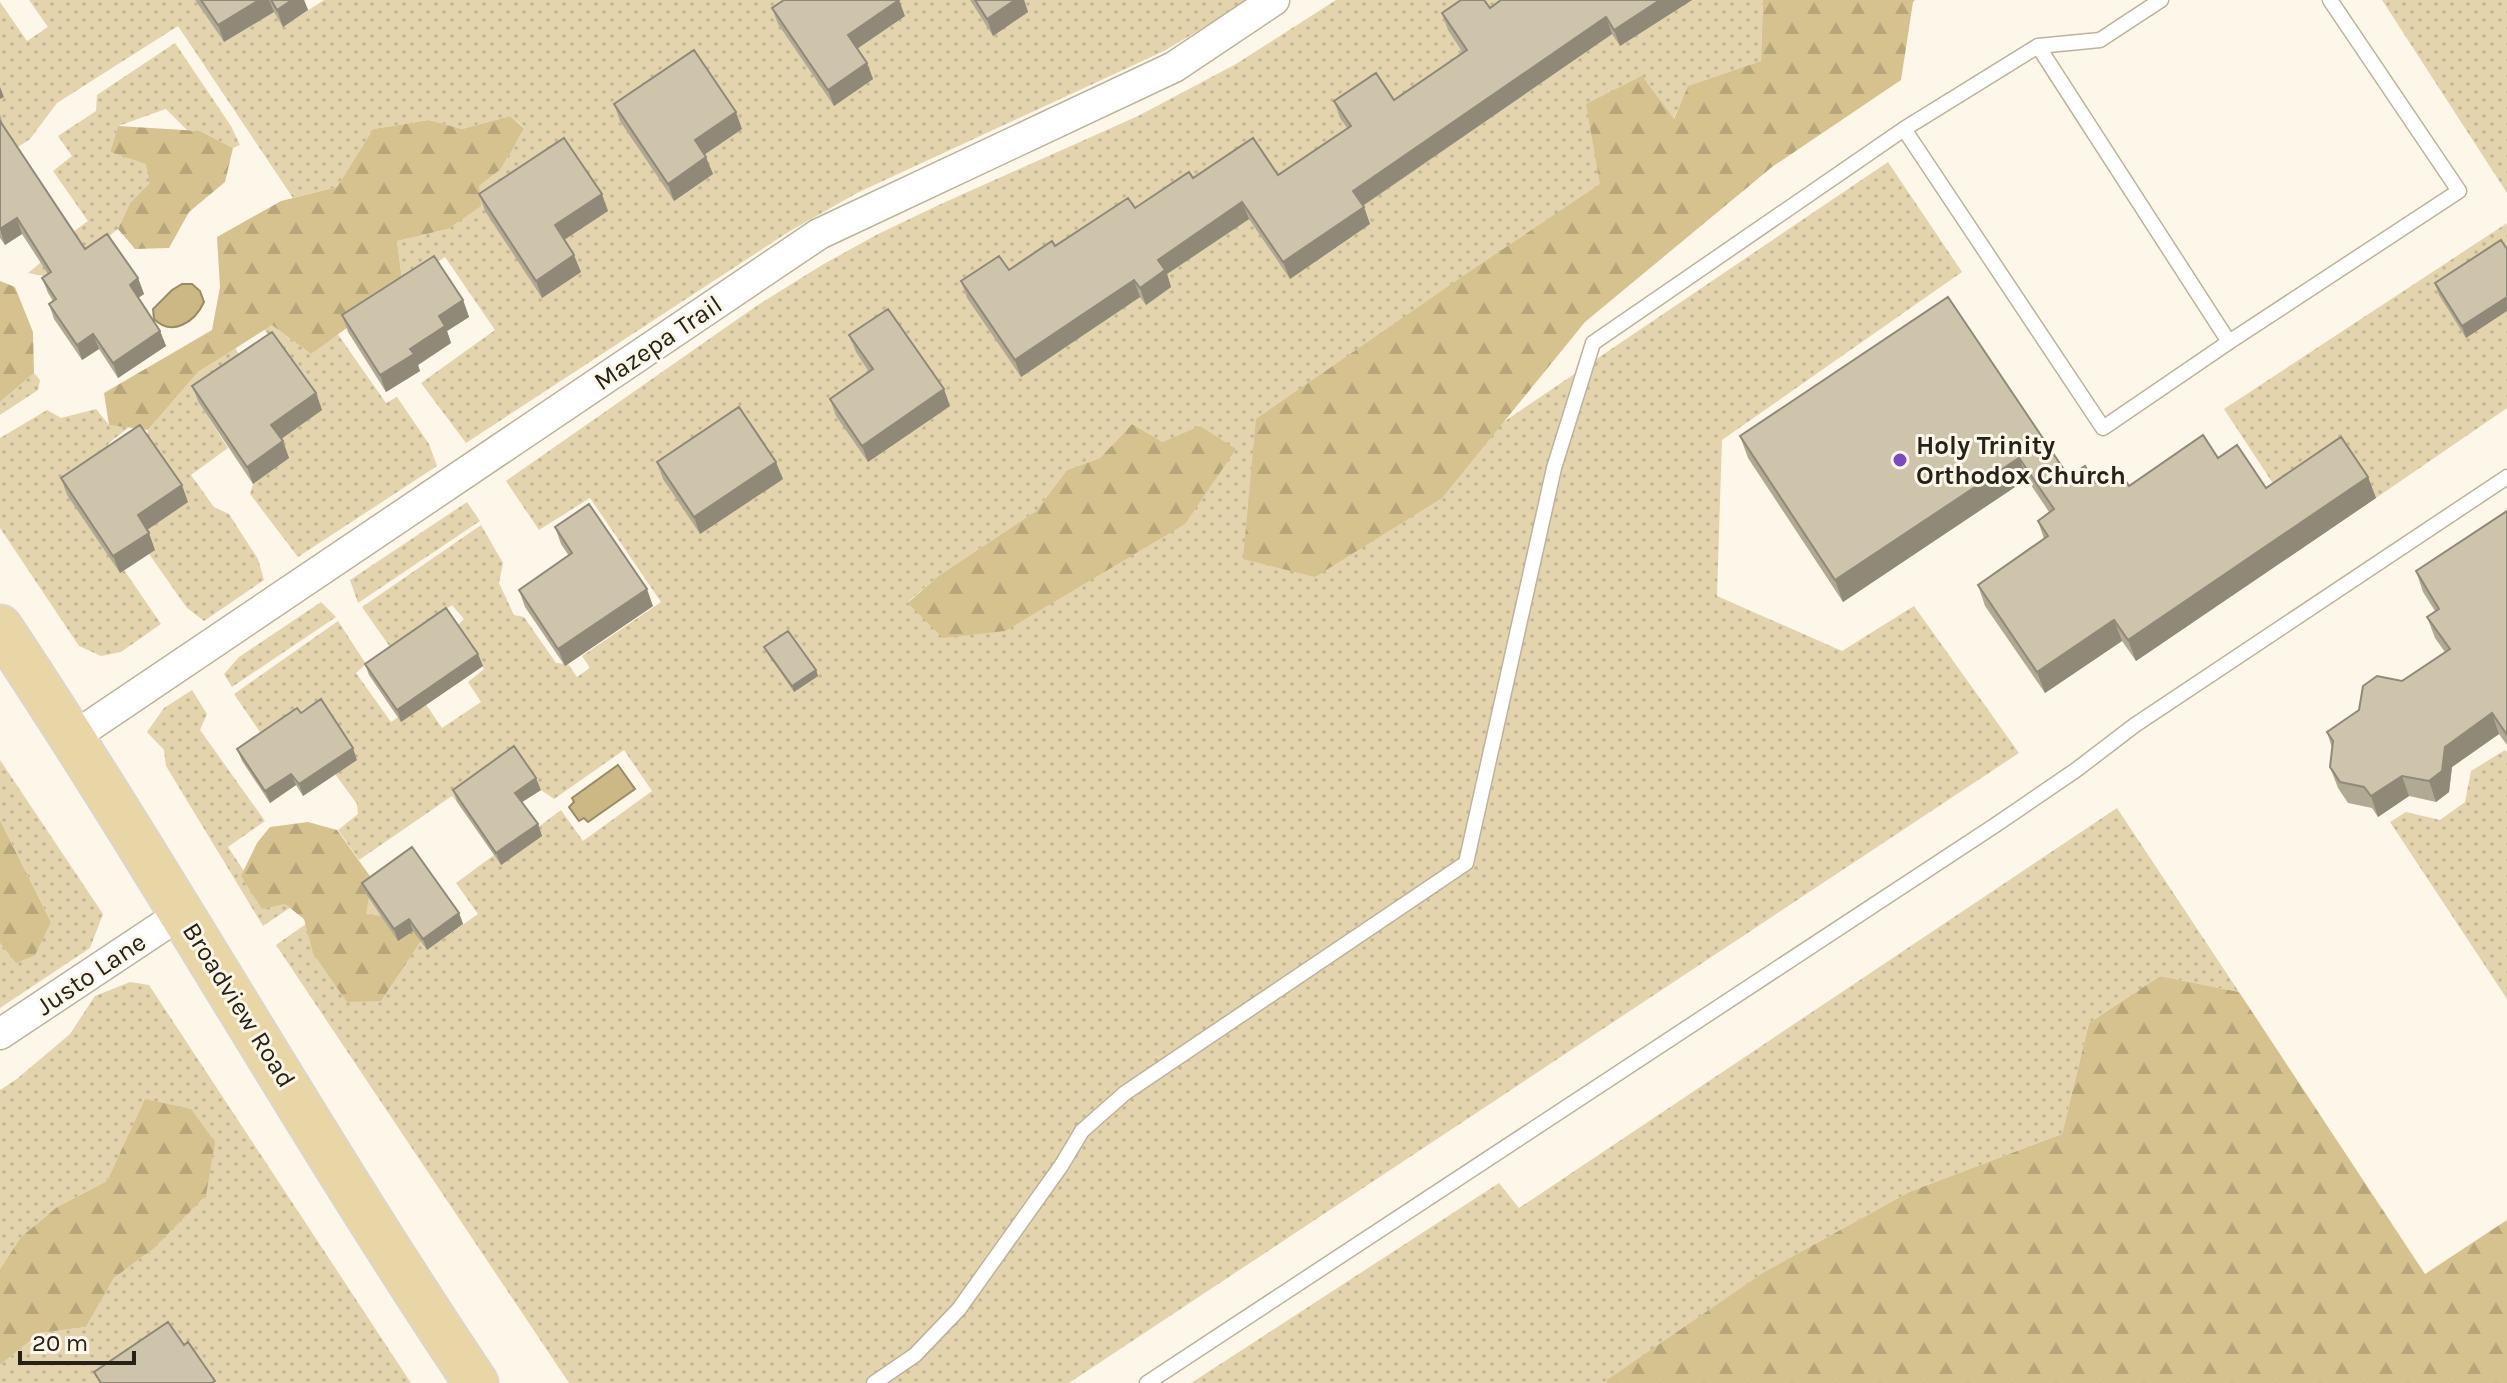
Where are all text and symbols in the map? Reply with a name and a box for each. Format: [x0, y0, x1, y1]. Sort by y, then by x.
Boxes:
street label: Mazepa Trail [588, 289, 728, 397]
place label: Holy Trinity Orthodox Church [1916, 430, 2126, 491]
marker: Holy Trinity Orthodox Church [1891, 451, 1909, 469]
street label: Broadview Road [176, 917, 302, 1093]
street label: Justo Lane [30, 926, 152, 1022]
scale bar [20, 1315, 134, 1365]
text: 20 m [32, 1329, 88, 1357]

